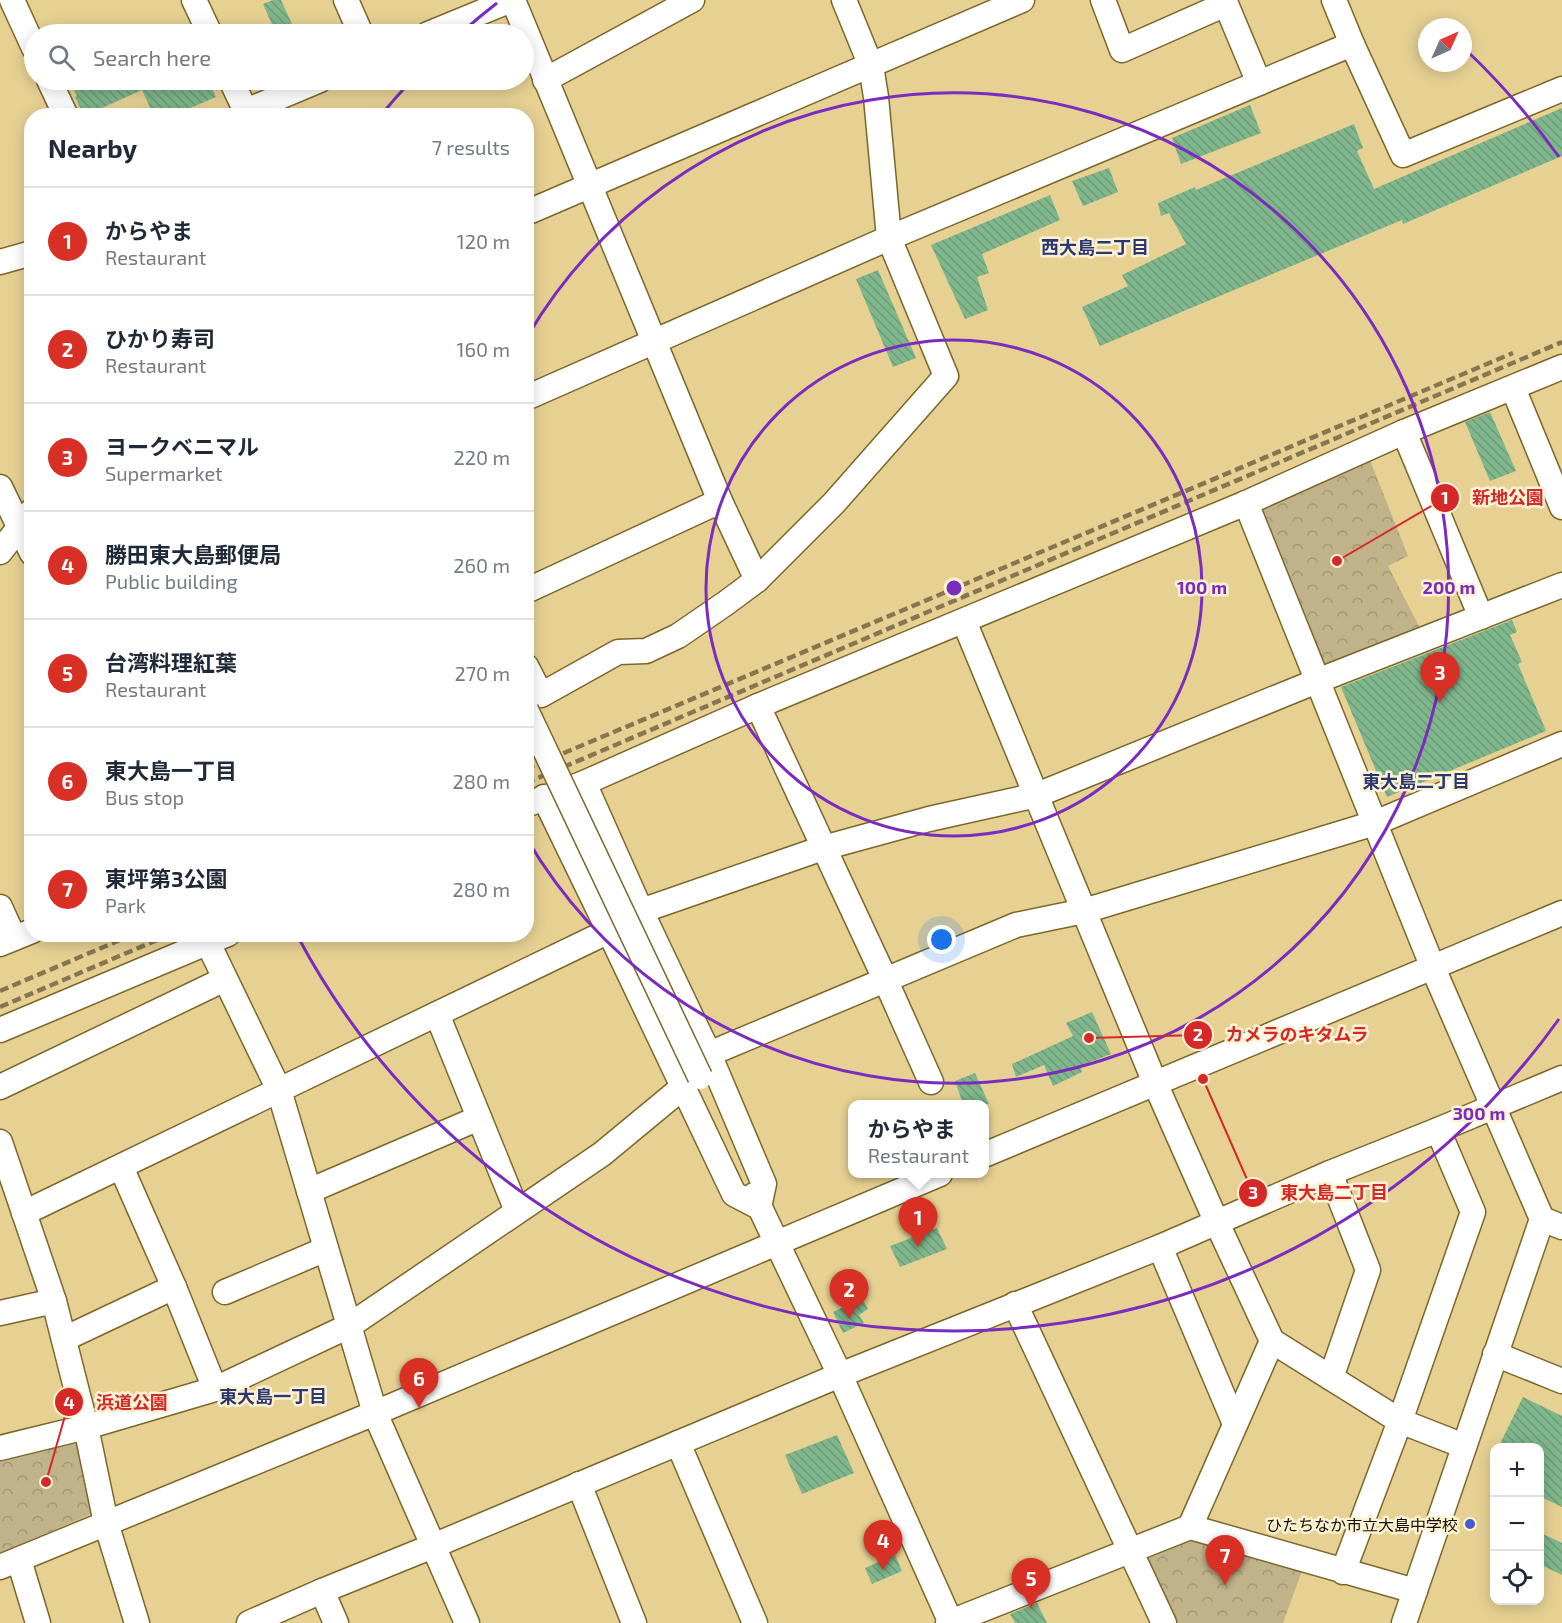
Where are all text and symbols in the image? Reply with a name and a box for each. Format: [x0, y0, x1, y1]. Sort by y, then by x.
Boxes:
north arrow [1418, 18, 1472, 72]
search box [24, 24, 534, 90]
icon: search [45, 41, 78, 74]
text: Search here [93, 44, 211, 70]
text: Nearby [48, 132, 137, 163]
text: 7 results [432, 135, 510, 159]
text: からやま [105, 217, 193, 243]
text: 1 [63, 229, 72, 253]
text: 120 m [457, 229, 510, 253]
district label: 西大島二丁目 [1041, 236, 1149, 258]
text: Restaurant [105, 245, 206, 269]
text: ひかり寿司 [105, 325, 215, 351]
text: 2 [62, 337, 73, 361]
text: 160 m [457, 337, 510, 361]
text: Restaurant [105, 353, 206, 377]
text: ヨークベニマル [105, 433, 259, 459]
text: 3 [62, 445, 73, 469]
text: 220 m [453, 445, 510, 469]
text: Supermarket [105, 461, 223, 485]
callout: 新地公園 [1430, 480, 1556, 516]
text: 1 [1441, 486, 1449, 508]
text: 新地公園 [1472, 486, 1544, 508]
text: 勝田東大島郵便局 [105, 541, 281, 567]
text: 4 [61, 553, 74, 577]
text: 260 m [453, 553, 510, 577]
text: Public building [105, 569, 238, 593]
text: 100 m [1177, 576, 1227, 598]
text: 200 m [1423, 576, 1475, 598]
centre of rings [944, 578, 964, 598]
text: 台湾料理紅葉 [105, 649, 237, 675]
pin: 3 [1420, 652, 1460, 702]
text: 5 [62, 661, 73, 685]
text: 270 m [454, 661, 510, 685]
text: Restaurant [105, 677, 206, 701]
text: 東大島一丁目 [105, 757, 237, 783]
text: 6 [62, 769, 73, 793]
text: 280 m [453, 769, 510, 793]
district label: 東大島二丁目 [1362, 770, 1470, 792]
text: Bus stop [105, 785, 184, 809]
text: 東坪第3公園 [105, 865, 227, 891]
text: 7 [62, 877, 73, 901]
text: 280 m [453, 877, 510, 901]
text: Park [105, 893, 146, 917]
your location [927, 925, 956, 954]
callout: カメラのキタムラ [1183, 1017, 1381, 1053]
text: 2 [1193, 1023, 1203, 1045]
text: カメラのキタムラ [1225, 1023, 1369, 1045]
popup [848, 1100, 989, 1178]
text: 300 m [1453, 1102, 1505, 1124]
text: からやま [868, 1115, 956, 1141]
text: Restaurant [868, 1143, 969, 1167]
callout: 東大島二丁目 [1238, 1175, 1400, 1211]
text: 3 [1248, 1181, 1258, 1203]
text: 東大島二丁目 [1280, 1181, 1388, 1203]
pin: 1 [898, 1198, 938, 1247]
pin: 2 [830, 1270, 868, 1319]
pin: 6 [400, 1358, 438, 1408]
callout: 浜道公園 [54, 1384, 180, 1420]
district label: 東大島一丁目 [219, 1385, 327, 1407]
text: 4 [63, 1391, 75, 1413]
text: 浜道公園 [96, 1391, 168, 1413]
map controls [1490, 1443, 1544, 1605]
button: + [1490, 1443, 1544, 1497]
button: − [1490, 1497, 1544, 1551]
place label: ひたちなか市立大島中学校 [1266, 1515, 1458, 1534]
marker: ひたちなか市立大島中学校 [1463, 1517, 1477, 1531]
pin: 4 [864, 1520, 902, 1570]
pin: 7 [1206, 1536, 1244, 1585]
button: locate [1490, 1551, 1544, 1605]
pin: 5 [1012, 1558, 1050, 1608]

